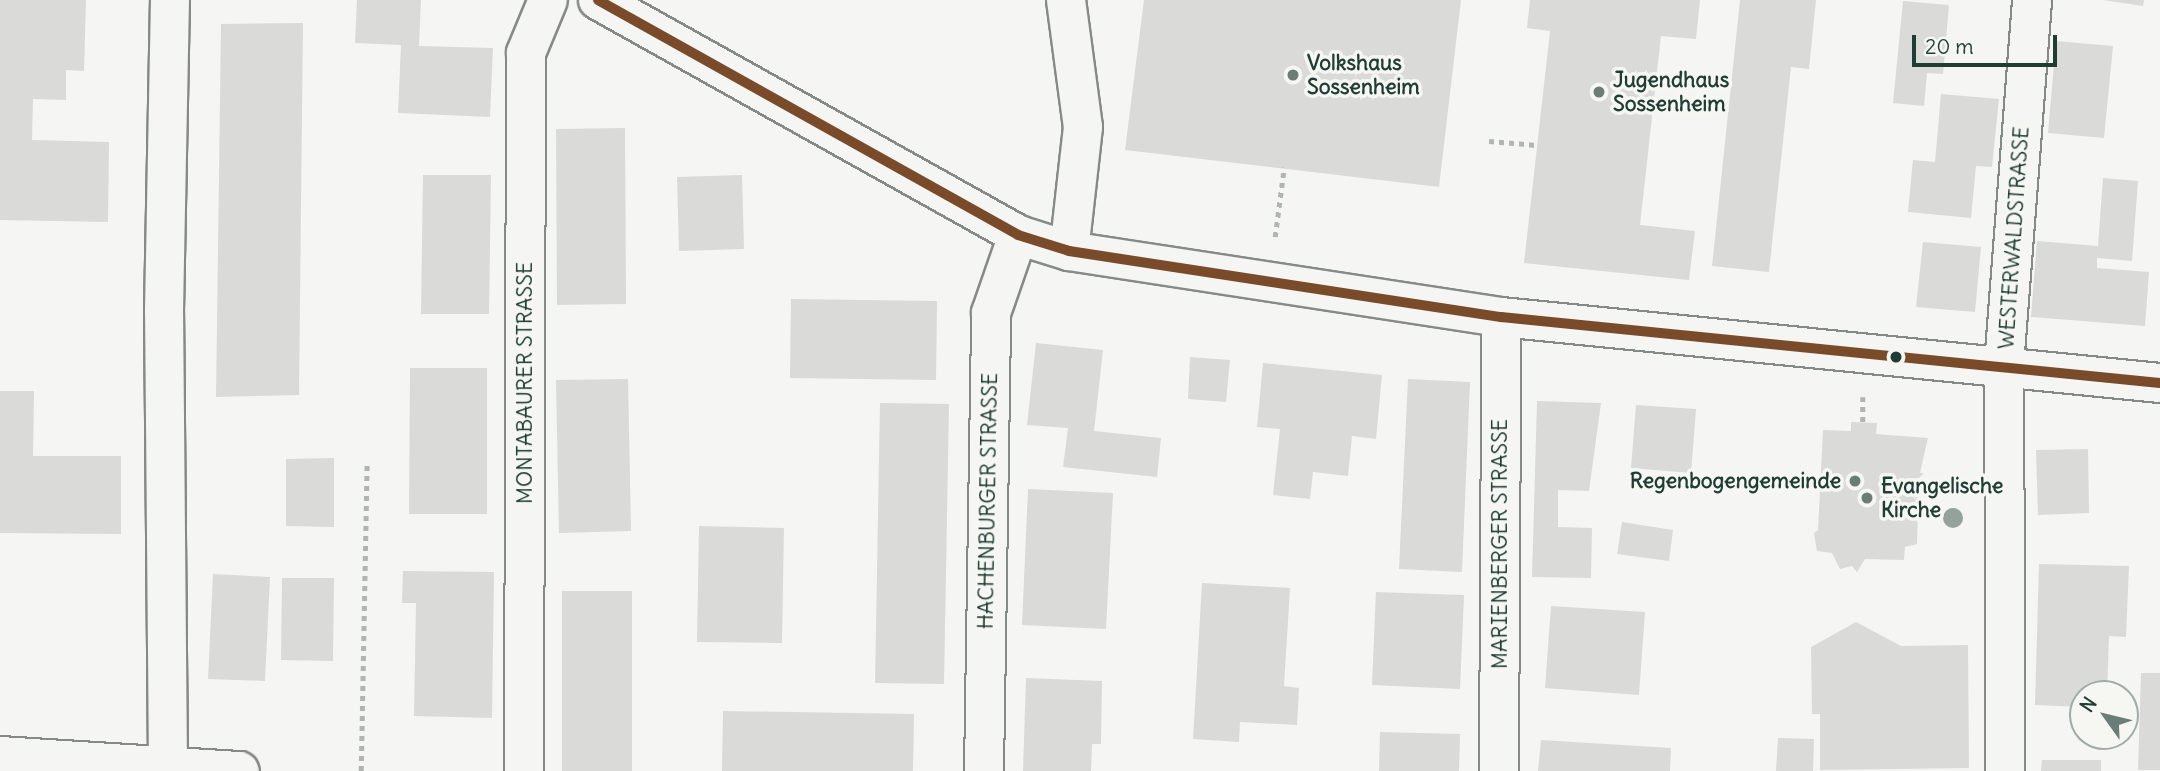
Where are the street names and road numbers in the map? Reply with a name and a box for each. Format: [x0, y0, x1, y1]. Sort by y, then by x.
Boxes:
street label: WESTERWALDSTRASSE [1994, 126, 2034, 350]
street label: MONTABAURER STRASSE [512, 262, 538, 504]
street label: HACHENBURGER STRASSE [973, 373, 1003, 629]
street label: MARIENBERGER STRASSE [1487, 419, 1513, 669]

